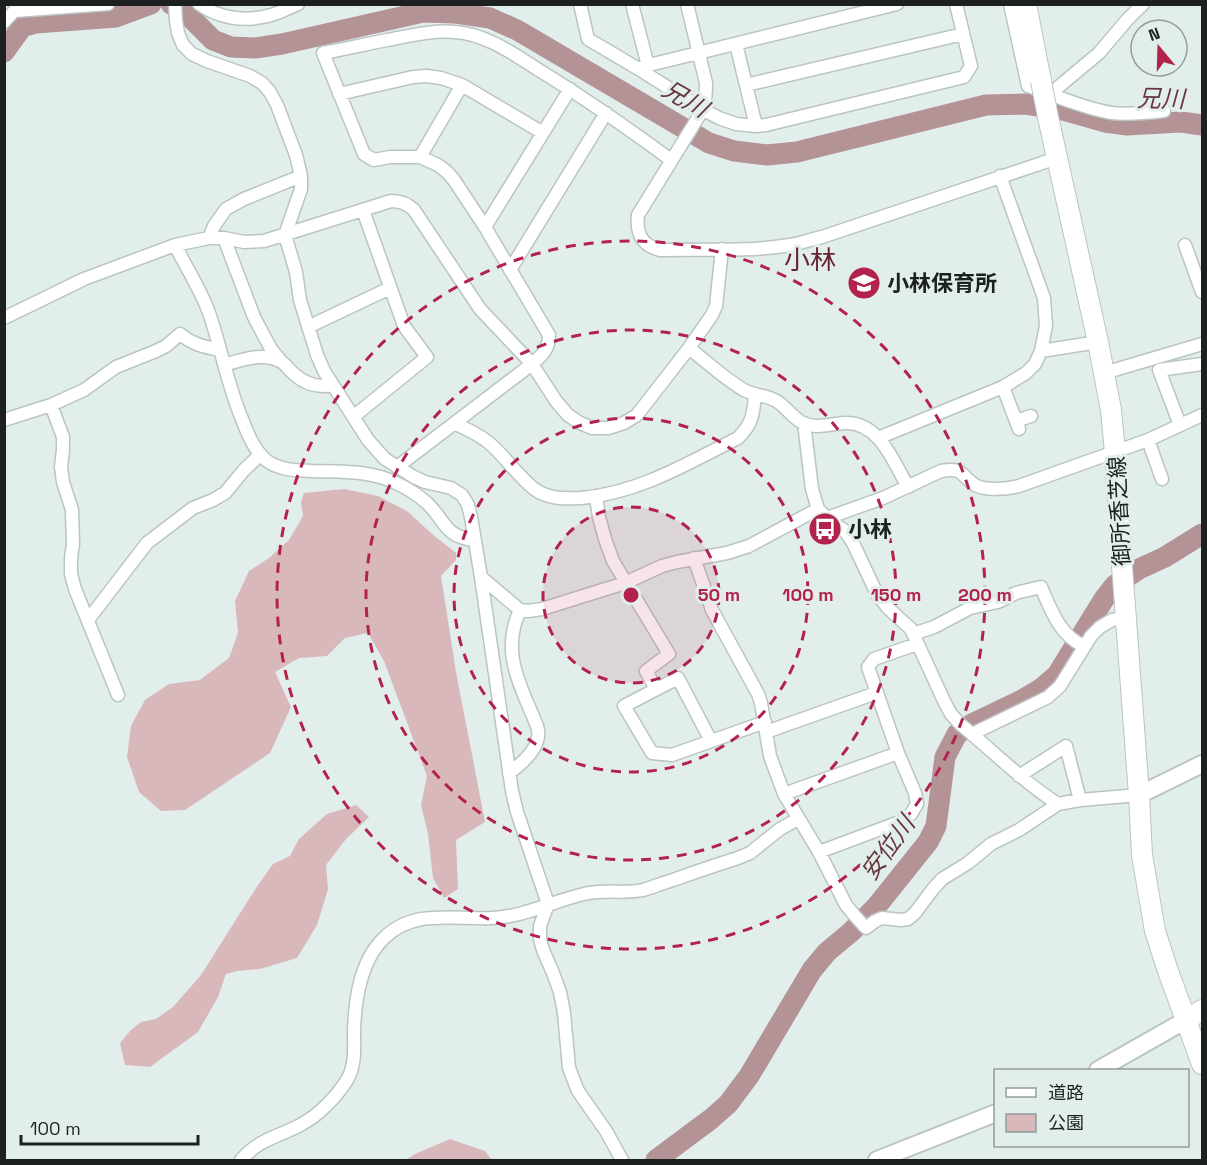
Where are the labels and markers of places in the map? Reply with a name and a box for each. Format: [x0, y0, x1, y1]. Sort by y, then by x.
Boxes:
school or university icon: 小林保育所 [846, 265, 882, 301]
place label: 小林保育所 [887, 269, 997, 297]
bus stop icon: 小林 [807, 511, 843, 547]
place label: 小林 [848, 515, 892, 543]
centre of rings [621, 585, 641, 605]

